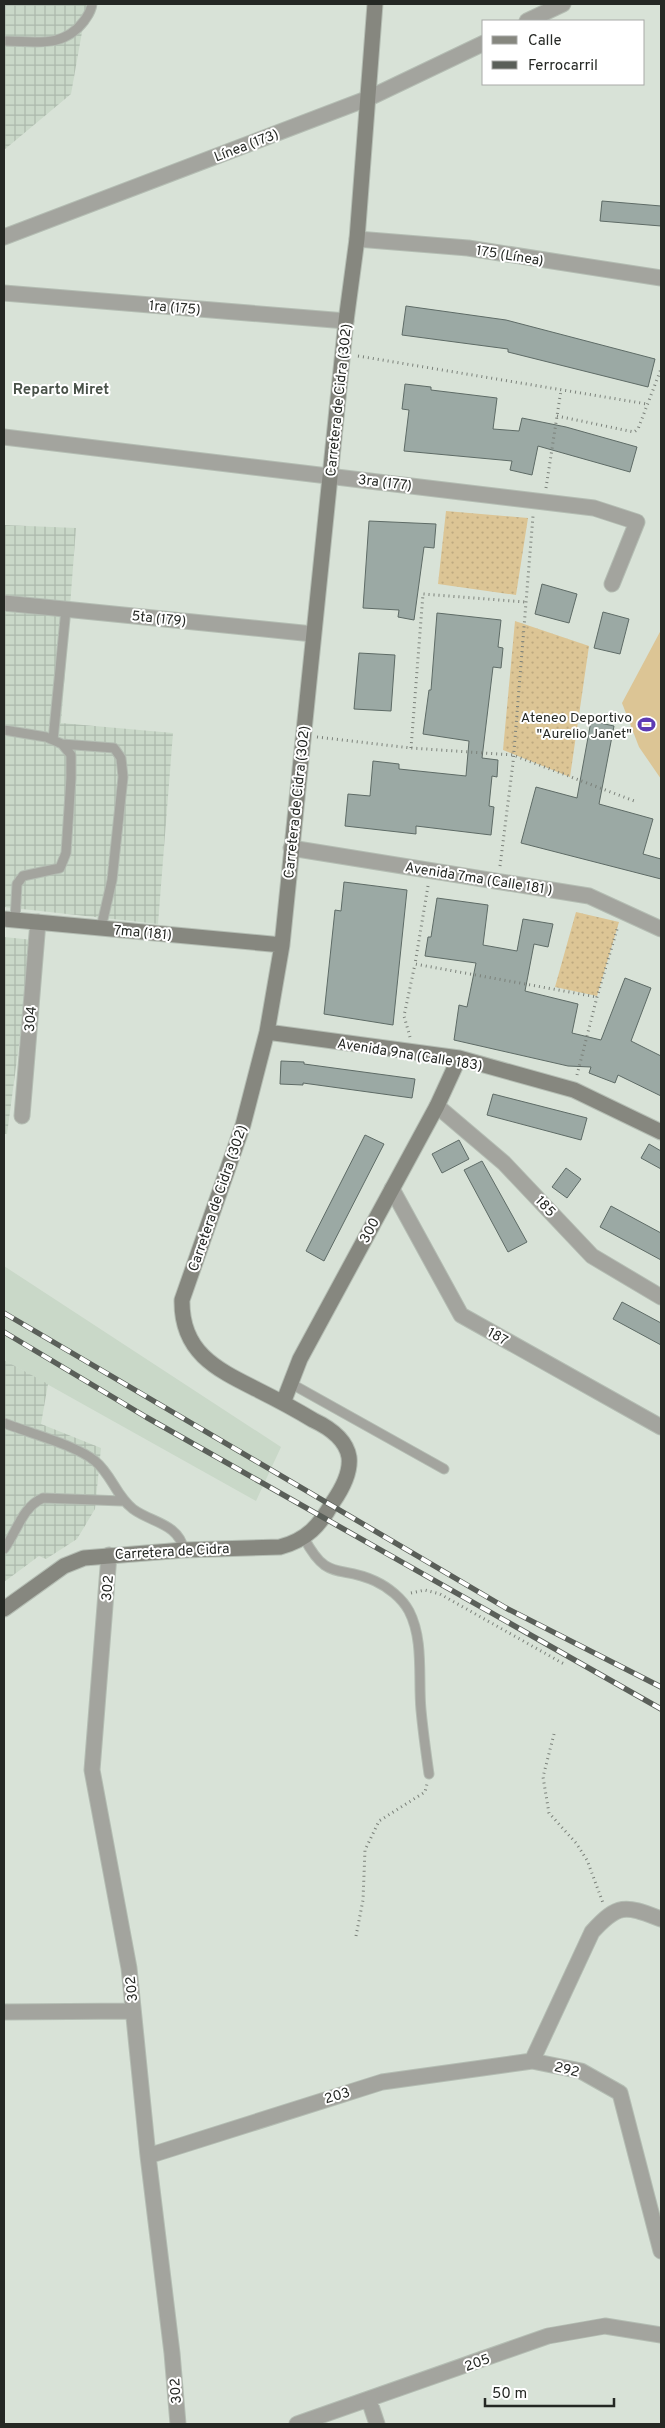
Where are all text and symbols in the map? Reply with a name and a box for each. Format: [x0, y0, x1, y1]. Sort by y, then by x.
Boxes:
legend [482, 20, 645, 85]
text: Calle [528, 32, 562, 51]
text: Ferrocarril [528, 57, 598, 76]
street label: Línea (173) [212, 126, 281, 166]
street label: 175 (Línea) [475, 243, 545, 270]
street label: 1ra (175) [148, 298, 201, 319]
street label: Carretera de Cidra (302) [323, 323, 356, 477]
district label: Reparto Miret [13, 381, 109, 400]
street label: 3ra (177) [357, 472, 413, 495]
street label: 5ta (179) [131, 608, 187, 631]
place label: Ateneo Deportivo "Aurelio Janet" [521, 710, 632, 743]
sports icon: Ateneo Deportivo "Aurelio Janet" [636, 715, 656, 735]
street label: Carretera de Cidra (302) [281, 725, 314, 879]
street label: Avenida 7ma (Calle 181 ) [404, 859, 554, 900]
street label: 7ma (181) [113, 922, 173, 944]
street label: 304 [22, 1005, 41, 1033]
street label: Avenida 9na (Calle 183) [336, 1036, 484, 1075]
street label: Carretera de Cidra (302) [185, 1123, 251, 1274]
street label: 185 [531, 1193, 559, 1221]
street label: 300 [357, 1215, 384, 1246]
street label: 187 [484, 1325, 511, 1350]
street label: Carretera de Cidra [114, 1541, 230, 1564]
street label: 302 [99, 1575, 118, 1602]
street label: 302 [123, 1975, 142, 2003]
street label: 292 [552, 2059, 581, 2082]
street label: 203 [323, 2085, 352, 2108]
street label: 205 [462, 2351, 493, 2376]
scale bar [485, 2376, 614, 2408]
street label: 302 [167, 2377, 186, 2404]
text: 50 m [492, 2385, 527, 2404]

